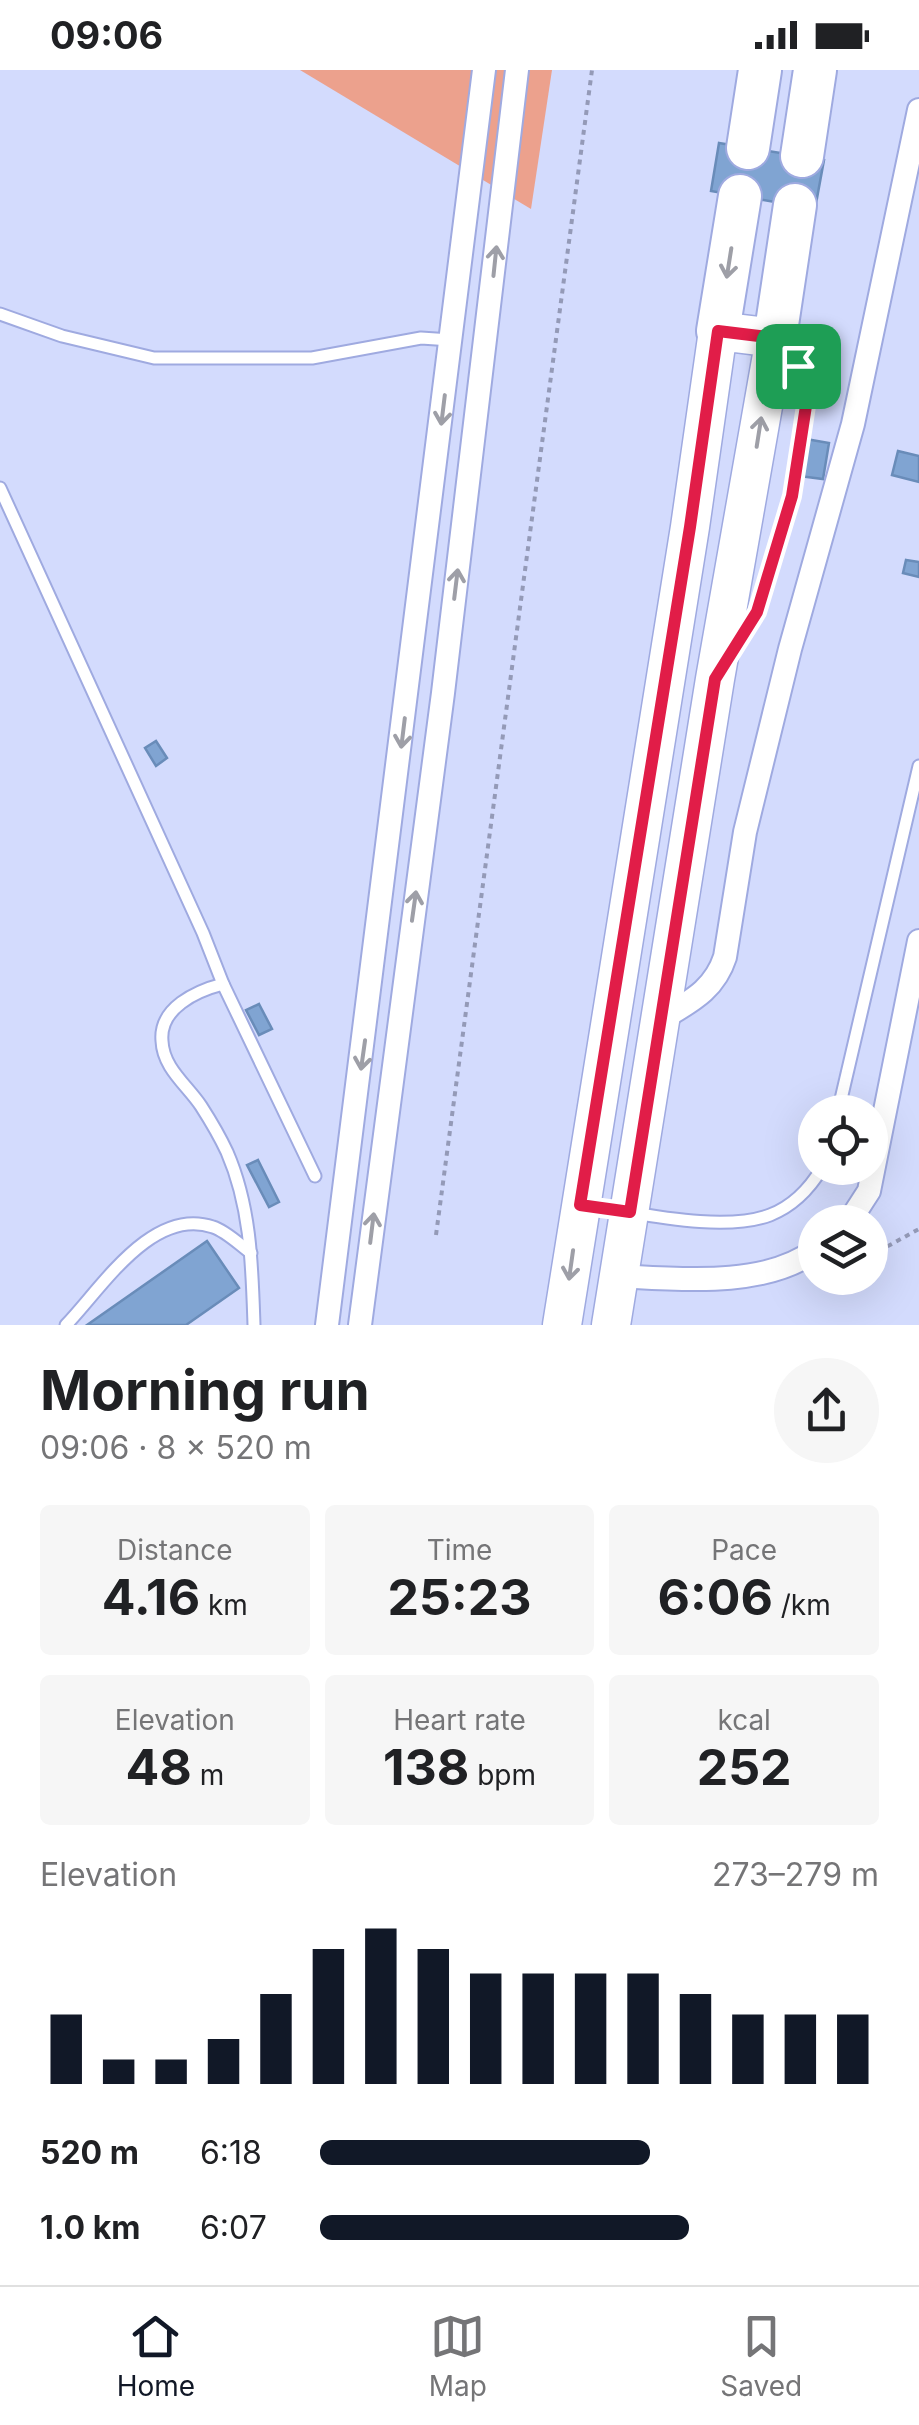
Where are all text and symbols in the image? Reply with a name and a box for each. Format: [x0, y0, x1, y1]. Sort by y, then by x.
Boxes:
text: 09:06 [50, 12, 163, 58]
one-way arrow [486, 246, 505, 278]
one-way arrow [719, 247, 738, 279]
pin [756, 324, 841, 409]
icon: arrive [771, 339, 826, 394]
one-way arrow [433, 393, 451, 426]
one-way arrow [751, 417, 769, 449]
one-way arrow [447, 568, 466, 600]
one-way arrow [393, 716, 412, 748]
one-way arrow [406, 890, 424, 923]
one-way arrow [353, 1038, 371, 1071]
map controls [798, 1095, 888, 1295]
button: locate [798, 1095, 888, 1185]
button: layers [798, 1205, 888, 1295]
one-way arrow [363, 1213, 382, 1245]
one-way arrow [561, 1248, 579, 1281]
text: Morning run [40, 1357, 370, 1423]
button: share [774, 1358, 879, 1463]
text: 09:06 · 8 × 520 m [40, 1428, 312, 1467]
text: Distance [117, 1533, 233, 1567]
text: Time [427, 1533, 492, 1567]
text: Pace [711, 1533, 777, 1567]
text: 4.16 [102, 1567, 200, 1627]
text: 25:23 [388, 1567, 531, 1627]
text: 6:06 [658, 1567, 773, 1627]
text: km [200, 1588, 248, 1622]
text: /km [773, 1588, 831, 1622]
text: Elevation [115, 1703, 235, 1737]
text: Heart rate [393, 1703, 526, 1737]
text: kcal [717, 1703, 771, 1737]
text: 48 [125, 1737, 192, 1797]
text: 138 [383, 1737, 469, 1797]
text: 252 [697, 1737, 792, 1797]
text: m [192, 1758, 224, 1792]
text: bpm [469, 1758, 536, 1792]
text: Elevation [40, 1855, 177, 1894]
text: 273–279 m [712, 1855, 879, 1894]
text: 520 m [40, 2133, 139, 2172]
text: 6:18 [200, 2133, 262, 2172]
text: 1.0 km [40, 2208, 140, 2247]
text: 6:07 [200, 2208, 267, 2247]
tab: Home [117, 2309, 195, 2403]
tab: Map [429, 2309, 487, 2403]
tab: Saved [720, 2309, 802, 2403]

